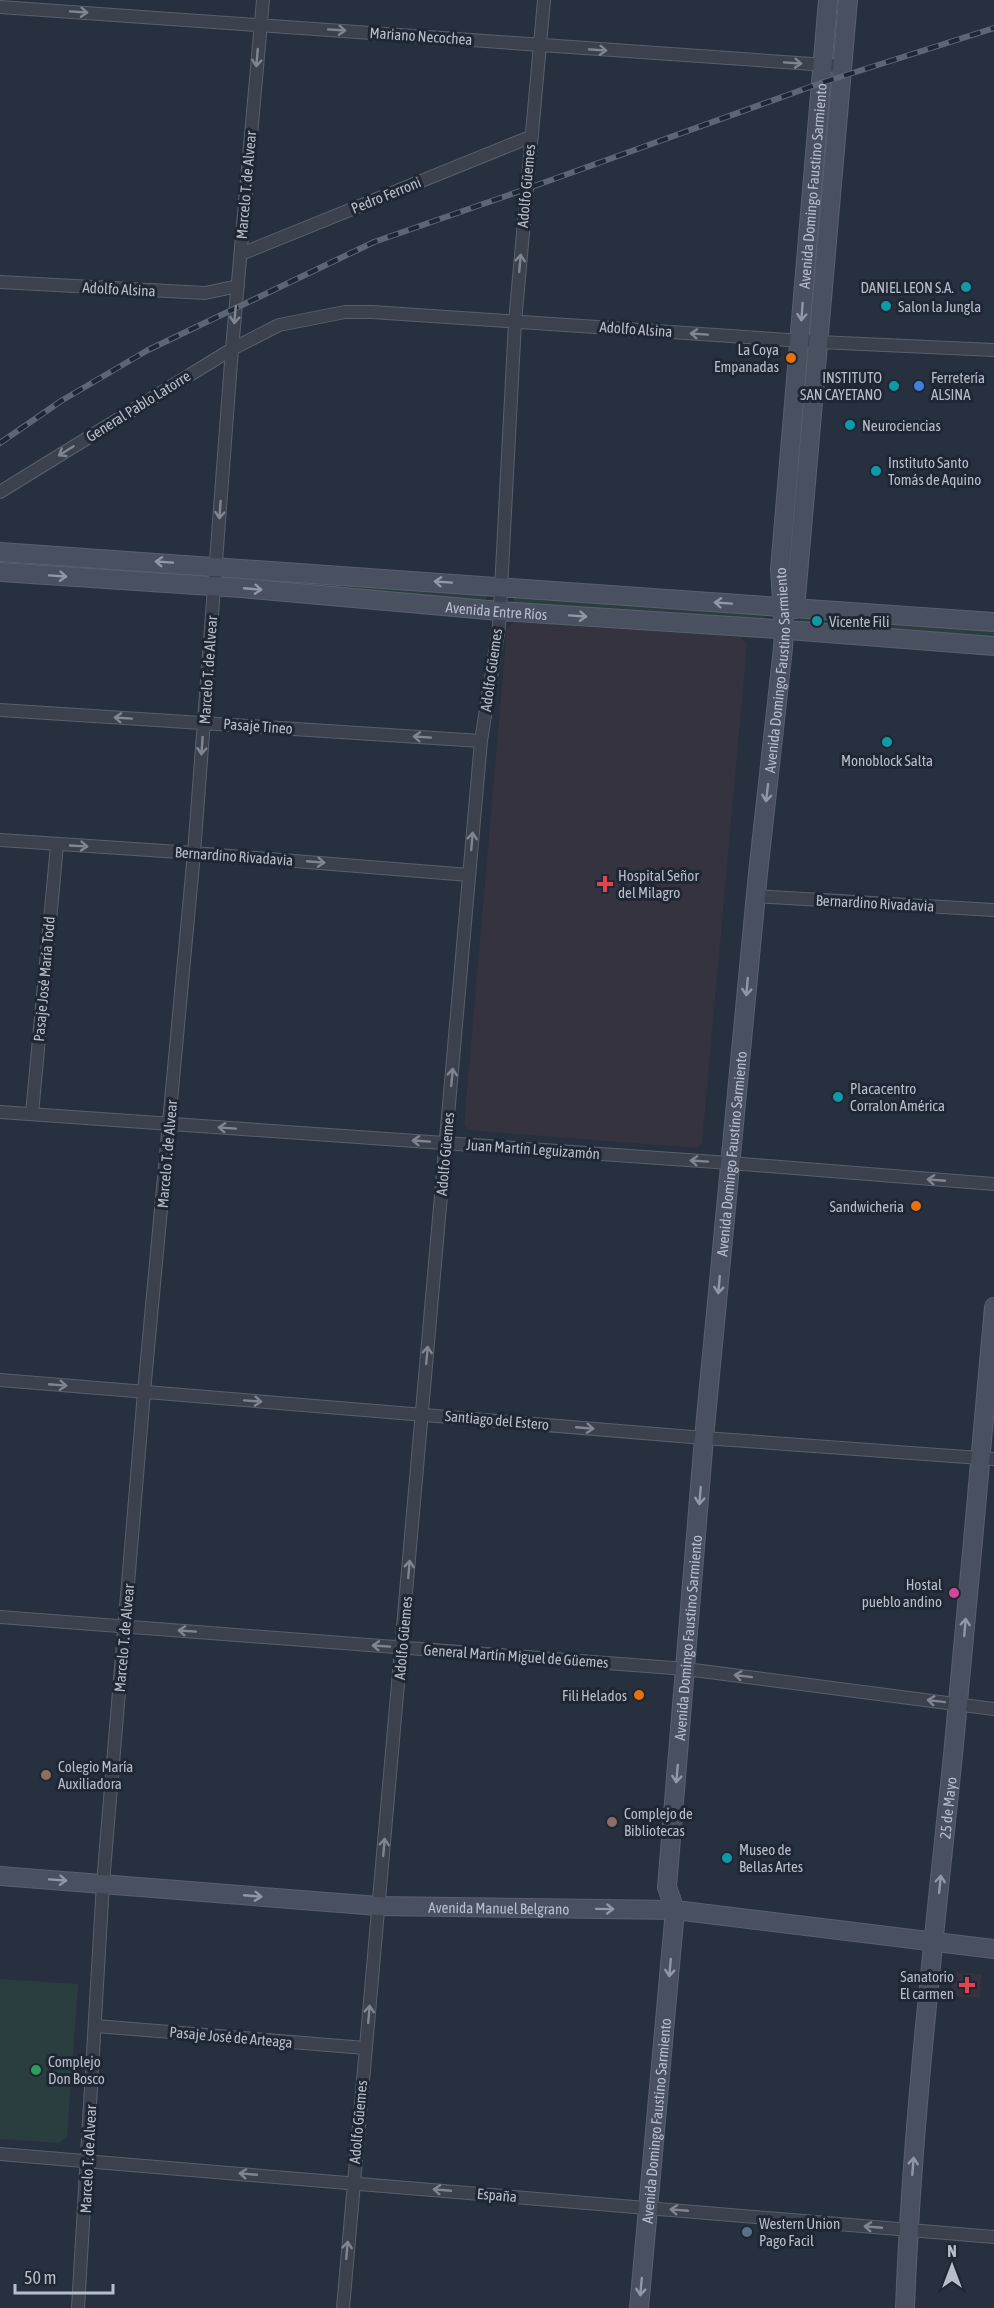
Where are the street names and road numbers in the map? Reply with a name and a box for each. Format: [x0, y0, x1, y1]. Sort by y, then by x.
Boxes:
street label: Mariano Necochea [369, 24, 473, 48]
street label: Avenida Domingo Faustino Sarmiento [795, 83, 829, 289]
street label: Marcelo T. de Alvear [233, 130, 259, 240]
street label: Adolfo Güemes [514, 144, 538, 228]
street label: Pedro Ferroni [349, 173, 423, 217]
street label: Adolfo Alsina [82, 279, 156, 299]
street label: Adolfo Alsina [599, 318, 673, 340]
street label: General Pablo Latorre [83, 367, 193, 445]
street label: Avenida Domingo Faustino Sarmiento [761, 567, 793, 774]
street label: Avenida Entre Ríos [445, 598, 548, 623]
street label: Marcelo T. de Alvear [196, 615, 220, 725]
street label: Adolfo Güemes [477, 627, 505, 713]
street label: Pasaje Tineo [223, 715, 293, 737]
street label: Bernardino Rivadavia [174, 843, 294, 869]
street label: Bernardino Rivadavia [815, 891, 935, 915]
street label: Pasaje José María Todd [30, 916, 58, 1042]
street label: Avenida Domingo Faustino Sarmiento [713, 1050, 749, 1257]
street label: Marcelo T. de Alvear [154, 1099, 180, 1209]
street label: Adolfo Güemes [433, 1112, 457, 1196]
street label: Juan Martín Leguizamón [466, 1136, 600, 1162]
street label: Santiago del Estero [444, 1407, 550, 1433]
street label: Avenida Domingo Faustino Sarmiento [671, 1534, 704, 1741]
street label: Marcelo T. de Alvear [111, 1583, 137, 1693]
street label: Adolfo Güemes [391, 1596, 415, 1680]
street label: General Martín Miguel de Güemes [423, 1641, 609, 1671]
street label: 25 de Mayo [936, 1776, 959, 1840]
street label: Avenida Manuel Belgrano [428, 1898, 569, 1917]
street label: Avenida Domingo Faustino Sarmiento [638, 2017, 674, 2224]
street label: Pasaje José de Arteaga [169, 2023, 293, 2051]
street label: Adolfo Güemes [346, 2080, 370, 2164]
street label: Marcelo T. de Alvear [77, 2104, 99, 2214]
street label: España [476, 2185, 518, 2205]

